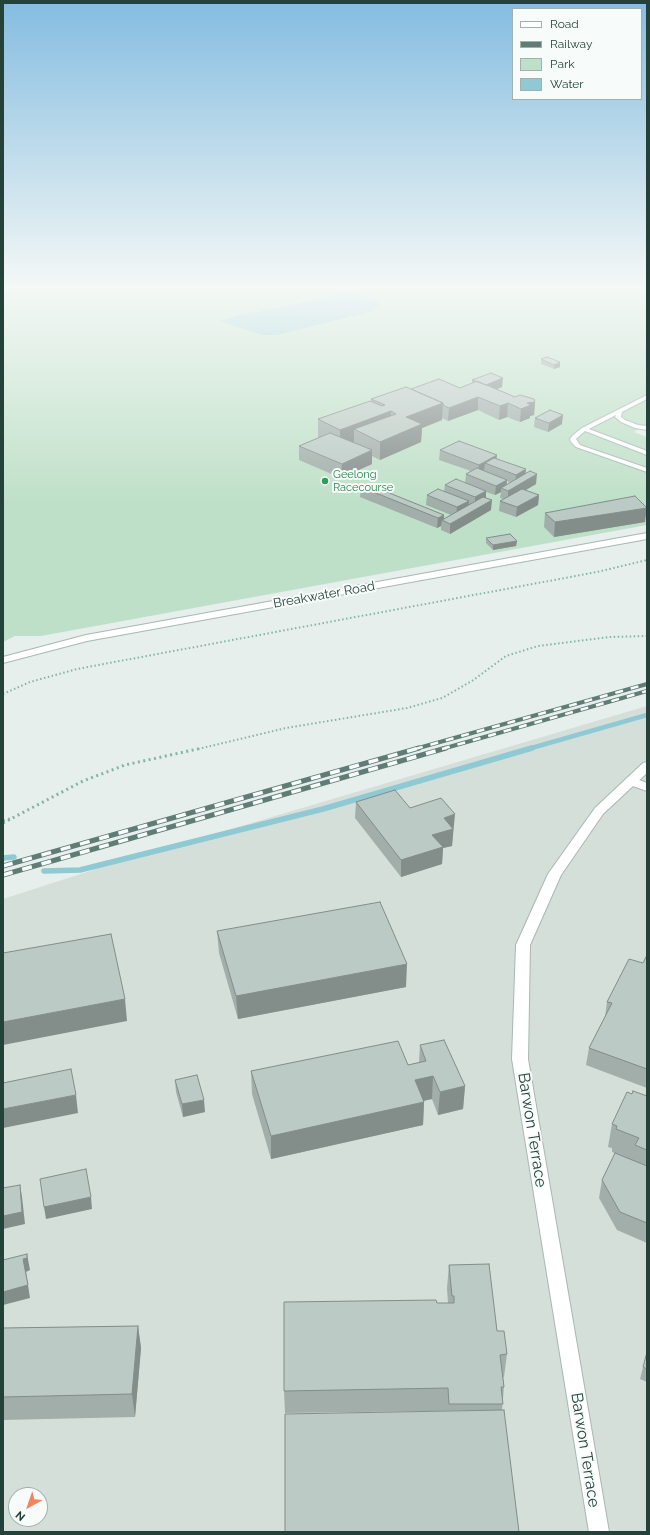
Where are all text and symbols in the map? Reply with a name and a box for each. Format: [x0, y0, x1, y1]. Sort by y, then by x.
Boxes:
legend [512, 8, 642, 100]
text: Road [550, 17, 579, 31]
text: Railway [550, 37, 592, 51]
text: Park [550, 57, 575, 71]
text: Water [550, 77, 584, 91]
place label: Geelong Racecourse [333, 468, 393, 494]
marker: Geelong Racecourse [320, 476, 330, 486]
street label: Breakwater Road [272, 578, 376, 612]
street label: Barwon Terrace [513, 1071, 551, 1189]
street label: Barwon Terrace [566, 1391, 604, 1509]
north arrow [8, 1487, 48, 1527]
text: N [13, 1508, 28, 1523]

